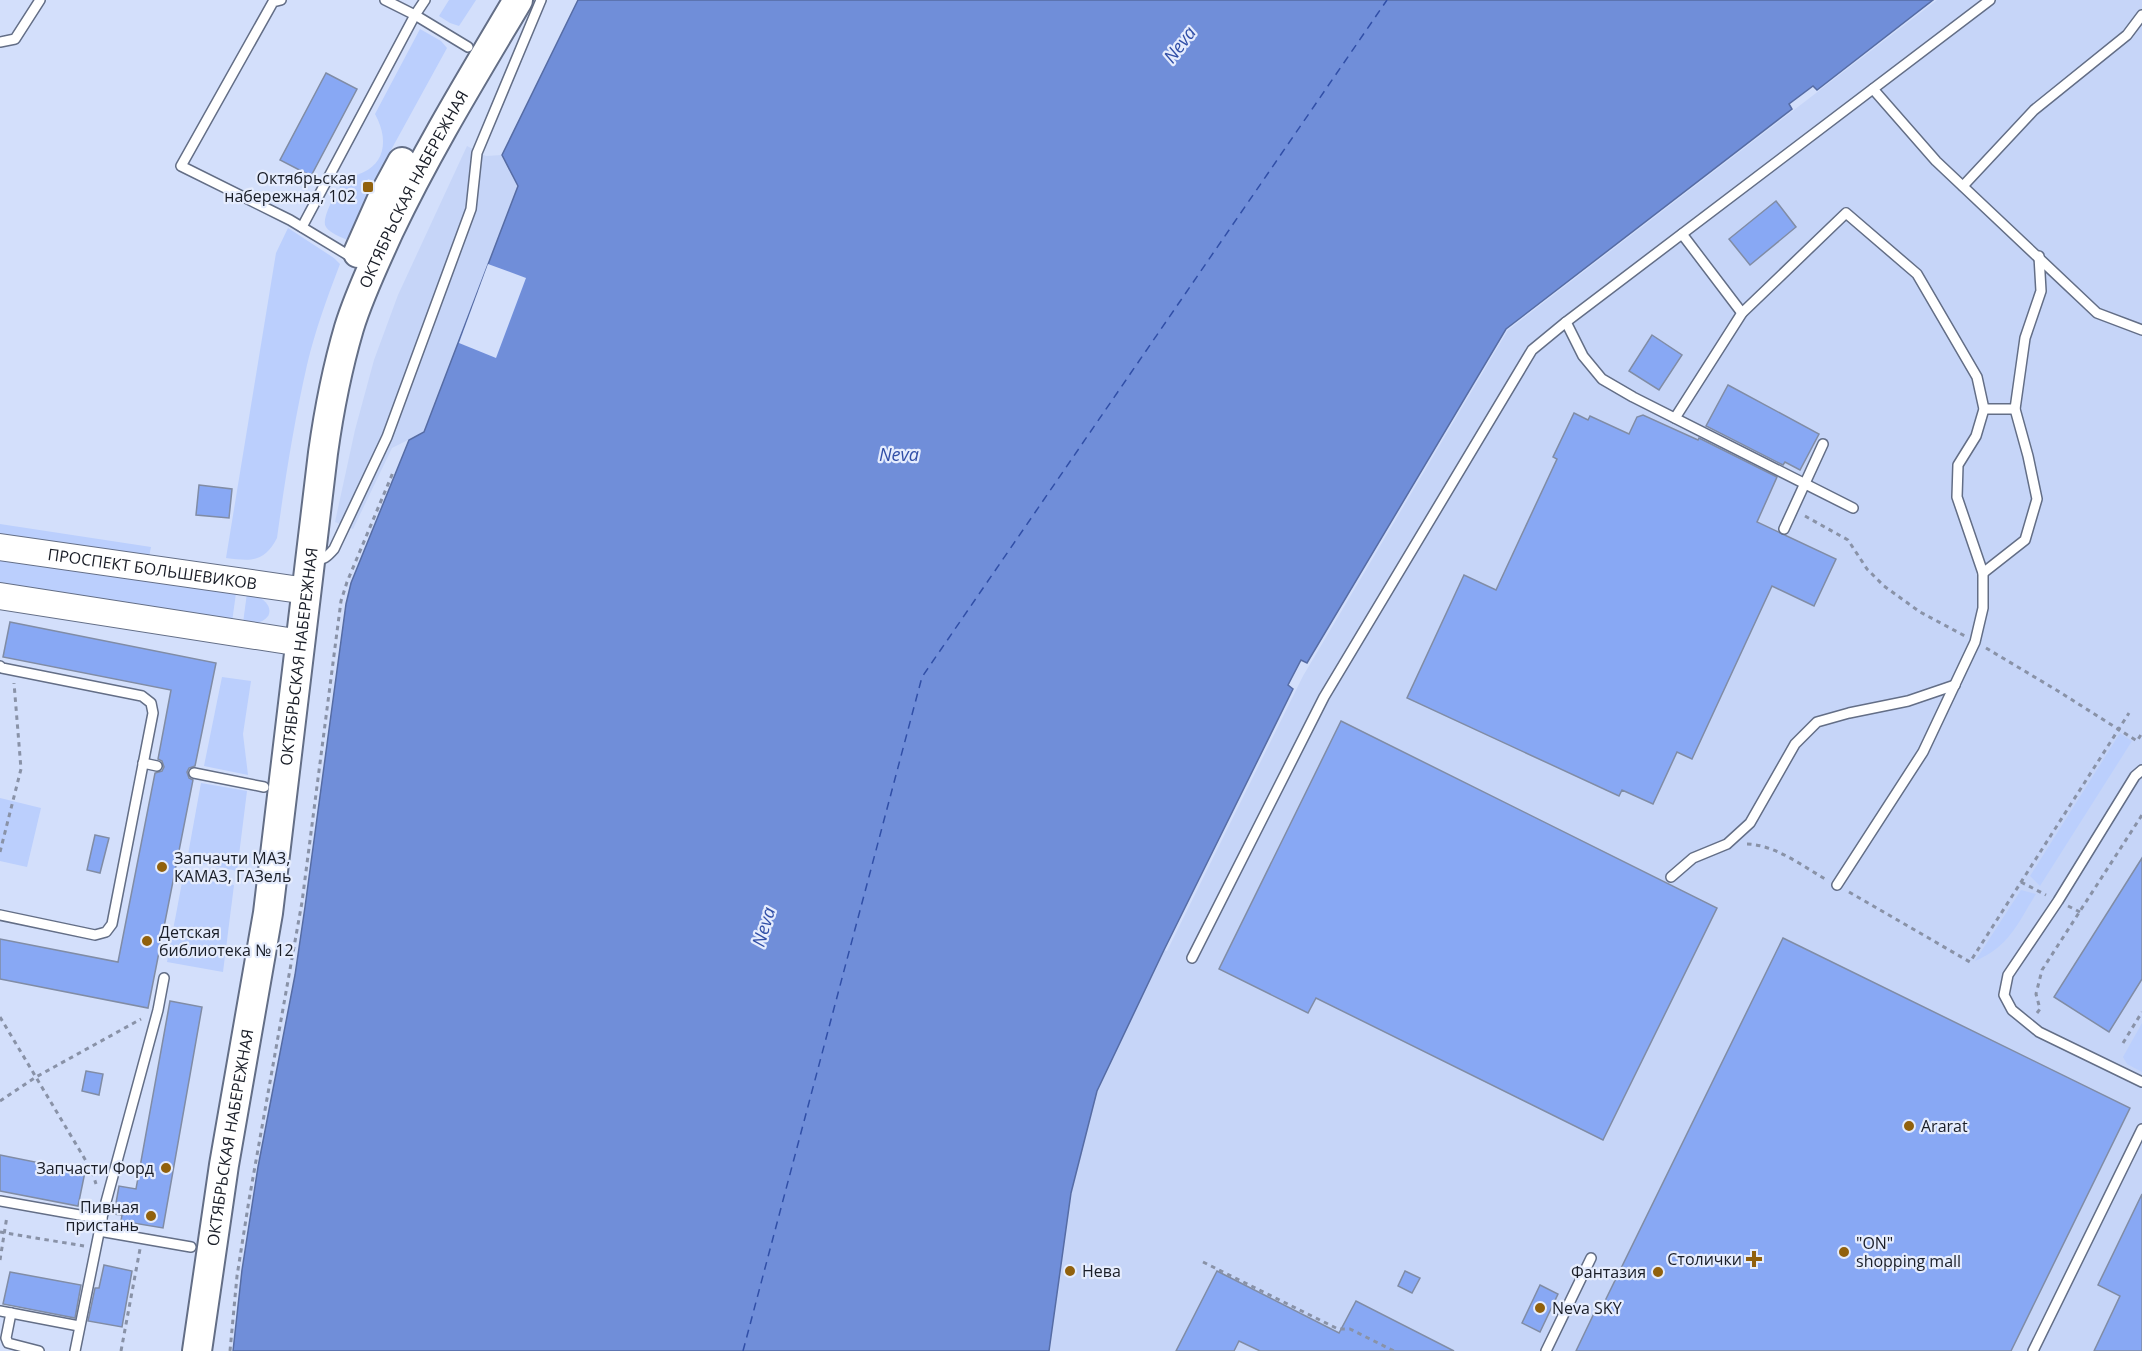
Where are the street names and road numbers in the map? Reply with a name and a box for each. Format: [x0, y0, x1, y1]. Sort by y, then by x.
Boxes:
street label: ОКТЯБРЬСКАЯ НАБЕРЕЖНАЯ [354, 86, 473, 292]
street label: ПРОСПЕКТ БОЛЬШЕВИКОВ [46, 543, 259, 595]
street label: ОКТЯБРЬСКАЯ НАБЕРЕЖНАЯ [275, 546, 323, 767]
street label: ОКТЯБРЬСКАЯ НАБЕРЕЖНАЯ [201, 1027, 259, 1247]

